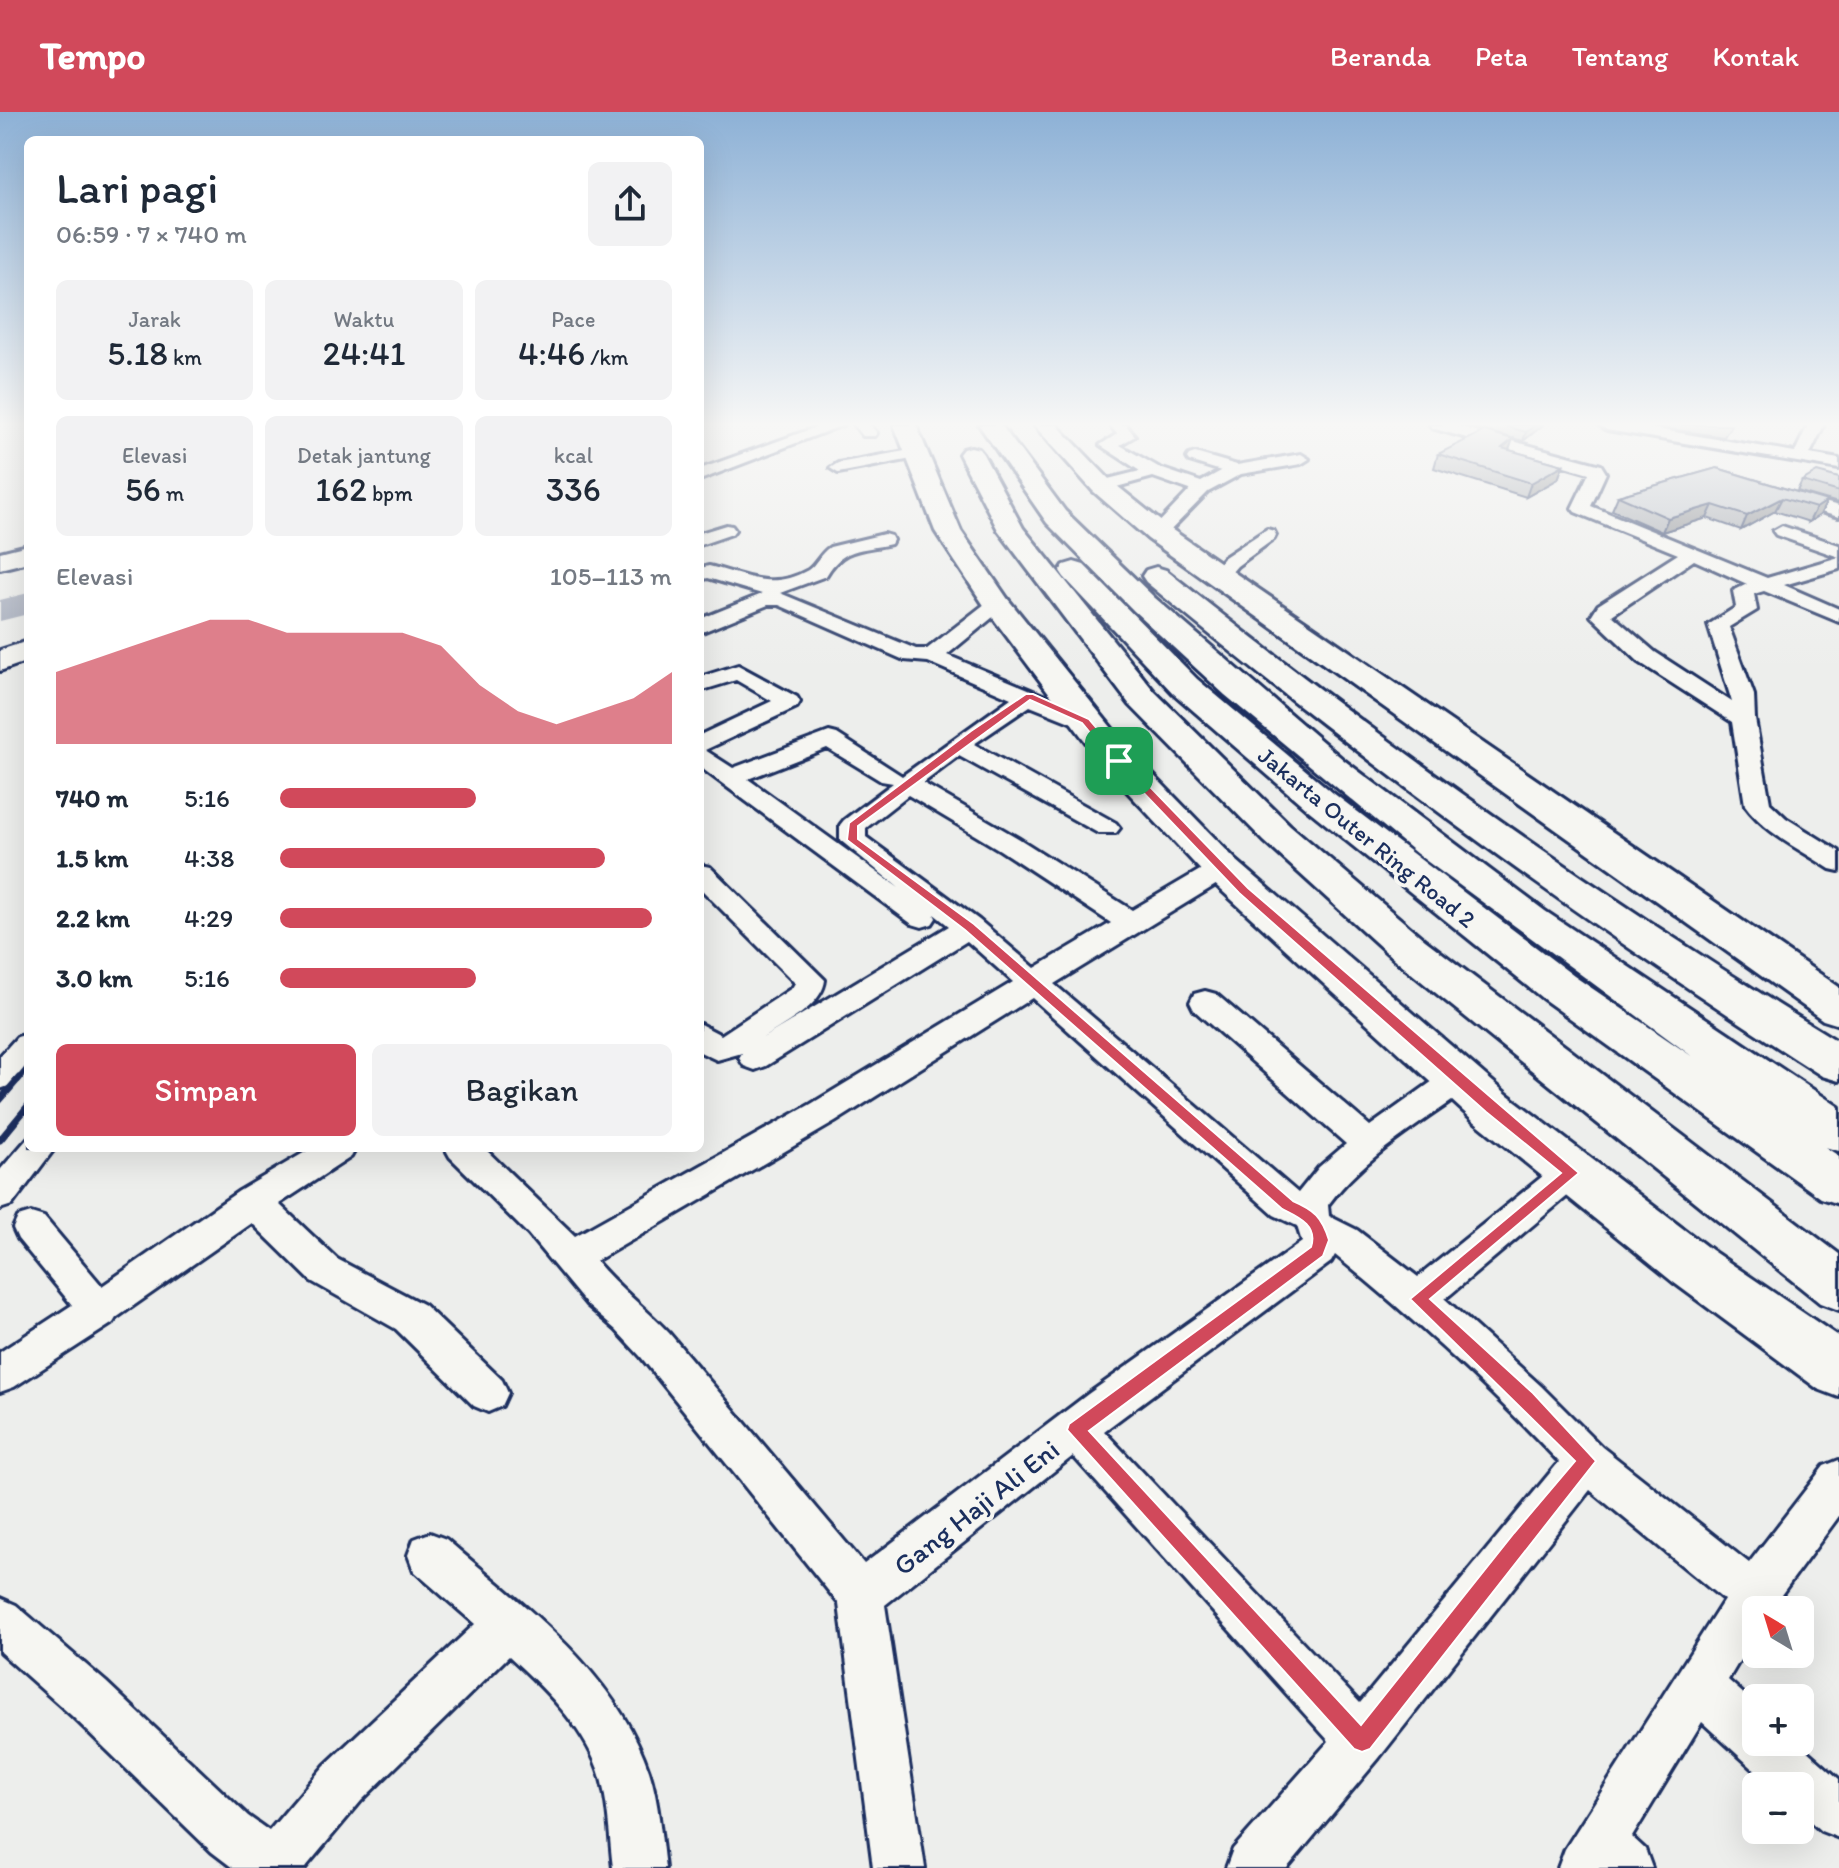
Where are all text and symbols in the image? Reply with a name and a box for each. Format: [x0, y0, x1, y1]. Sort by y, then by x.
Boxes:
text: Tempo [40, 33, 146, 79]
text: Beranda [1330, 39, 1431, 73]
text: Peta [1475, 39, 1528, 73]
text: Tentang [1572, 39, 1668, 73]
text: Kontak [1712, 39, 1799, 73]
text: Lari pagi [56, 161, 218, 214]
button: share [588, 162, 672, 246]
text: 06:59 · 7 × 740 m [56, 218, 247, 250]
text: Jarak [128, 306, 181, 333]
text: Waktu [333, 306, 395, 333]
text: Pace [551, 306, 595, 333]
text: 5.18 [107, 333, 168, 374]
text: 24:41 [323, 333, 405, 374]
text: 4:46 [518, 333, 585, 374]
text: km [168, 344, 202, 371]
text: /km [585, 344, 629, 371]
text: Elevasi [122, 442, 187, 469]
text: Detak jantung [297, 442, 431, 469]
text: kcal [554, 442, 593, 469]
text: 56 [125, 469, 161, 510]
text: 162 [315, 469, 367, 510]
text: 336 [546, 469, 601, 510]
text: m [161, 480, 184, 507]
text: bpm [367, 480, 413, 507]
text: Elevasi [56, 560, 133, 592]
text: 105–113 m [550, 560, 672, 592]
pin [1085, 727, 1153, 795]
icon: arrive [1097, 739, 1141, 783]
street label: Jakarta Outer Ring Road 2 [1253, 740, 1482, 934]
text: 740 m [56, 782, 128, 814]
text: 5:16 [184, 782, 230, 814]
text: 1.5 km [56, 842, 128, 874]
text: 4:38 [184, 842, 234, 874]
text: 2.2 km [56, 902, 130, 934]
text: 4:29 [184, 902, 233, 934]
text: 3.0 km [56, 962, 133, 994]
text: 5:16 [184, 962, 230, 994]
button: Simpan [56, 1044, 356, 1136]
button: Bagikan [372, 1044, 672, 1136]
street label: Gang Haji Ali Eni [886, 1432, 1066, 1582]
north arrow [1742, 1596, 1814, 1668]
map controls [1742, 1596, 1814, 1844]
button: + [1742, 1684, 1814, 1756]
button: − [1742, 1772, 1814, 1844]

